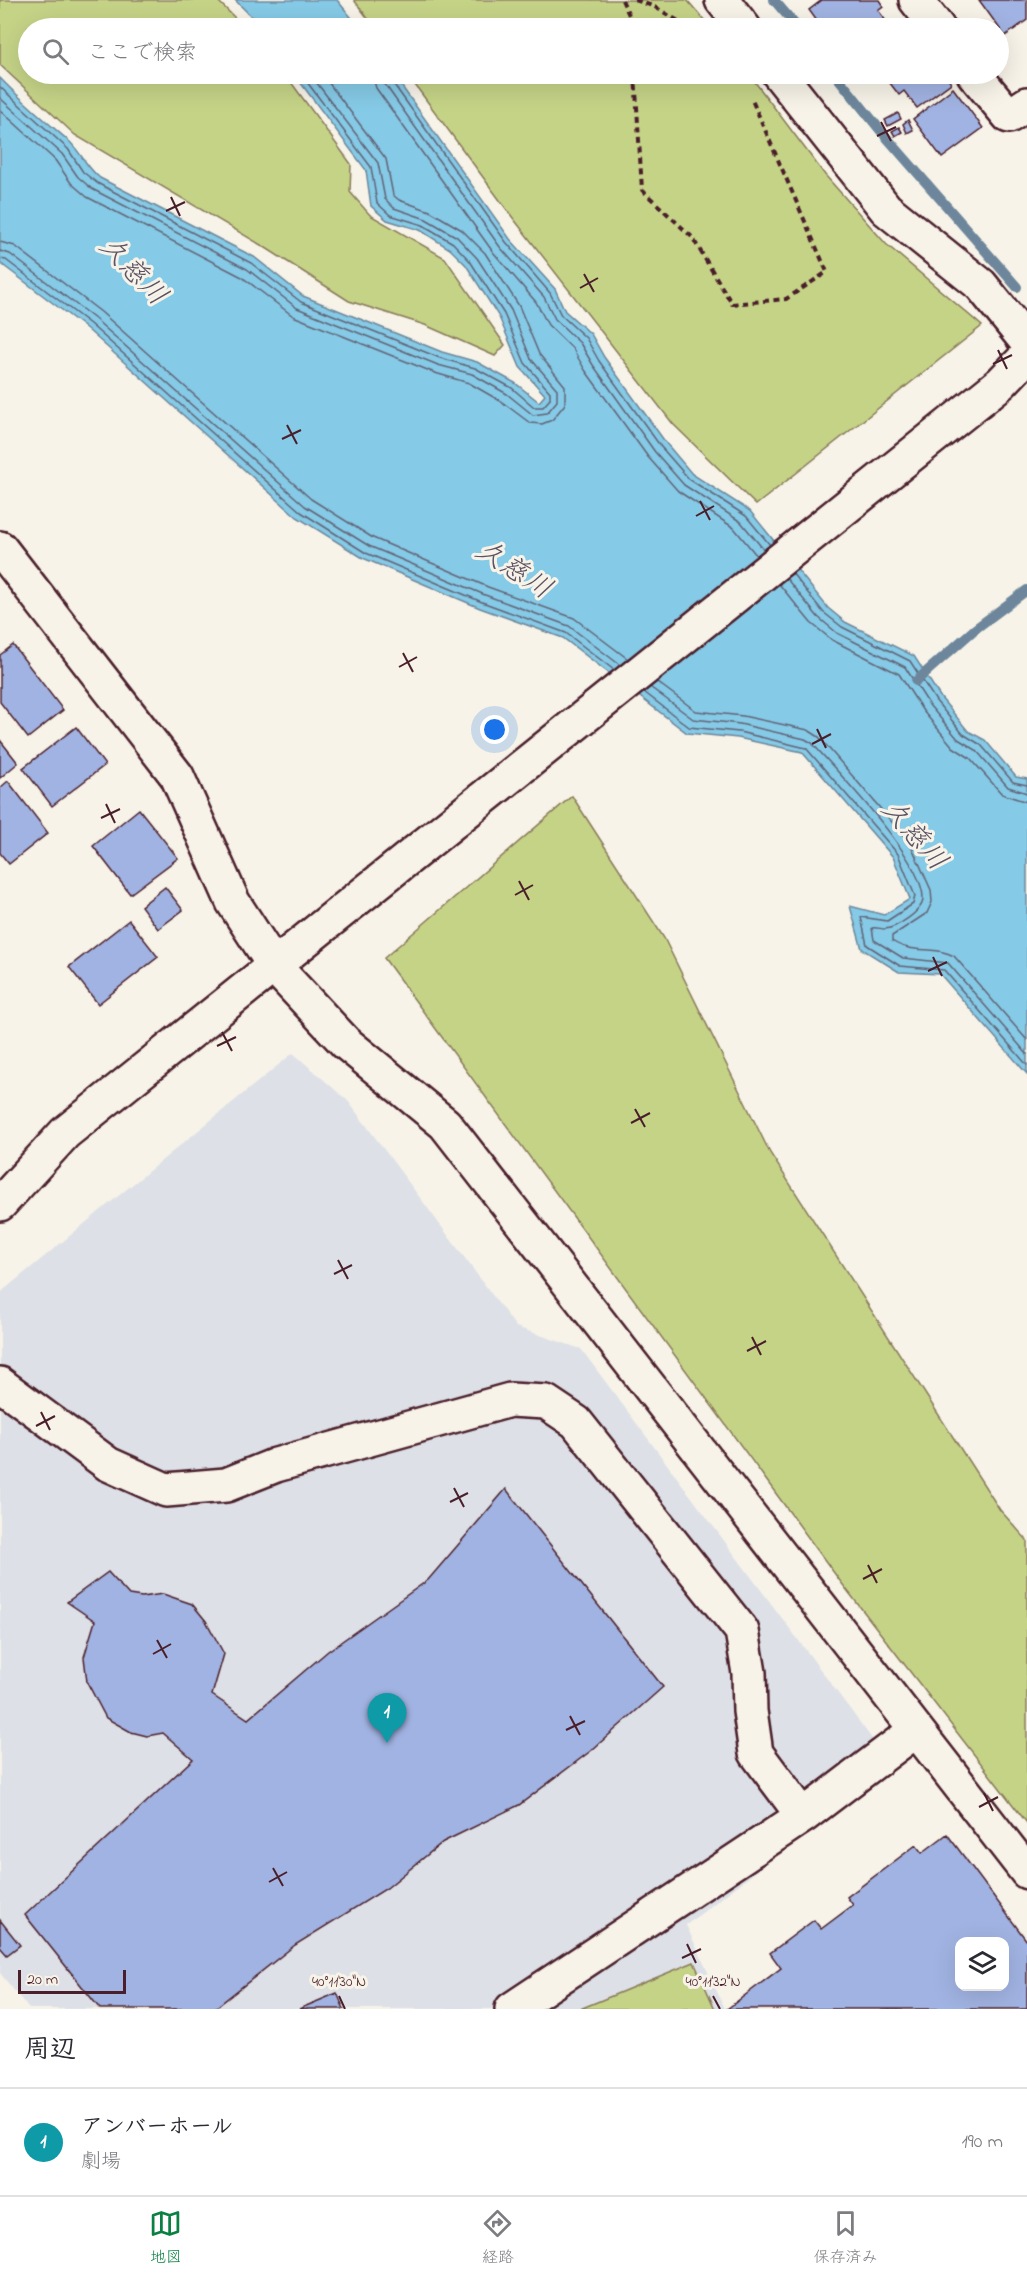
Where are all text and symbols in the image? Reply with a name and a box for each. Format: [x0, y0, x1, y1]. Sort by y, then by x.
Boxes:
search box [18, 18, 1009, 84]
icon: search [39, 35, 72, 68]
text: ここで検索 [87, 38, 197, 70]
water label: 久慈川 [88, 228, 176, 316]
water label: 久慈川 [467, 531, 559, 611]
your location [480, 715, 509, 744]
water label: 久慈川 [870, 791, 956, 881]
pin: 1 [368, 1694, 406, 1743]
map controls [955, 1937, 1009, 1991]
button: layers [955, 1937, 1009, 1991]
scale bar [18, 1967, 126, 1994]
text: 20 m [27, 1968, 58, 1992]
text: 40°11'30"N [312, 1971, 366, 1993]
text: 40°11'32"N [685, 1971, 741, 1993]
text: 周辺 [24, 2032, 76, 2070]
text: アンバーホール [81, 2112, 233, 2144]
text: 1 [40, 2128, 47, 2157]
text: 190 m [961, 2128, 1003, 2157]
text: 劇場 [81, 2148, 121, 2177]
tab: 地図 [149, 2207, 182, 2270]
tab: 経路 [481, 2207, 514, 2270]
tab: 保存済み [813, 2207, 877, 2270]

